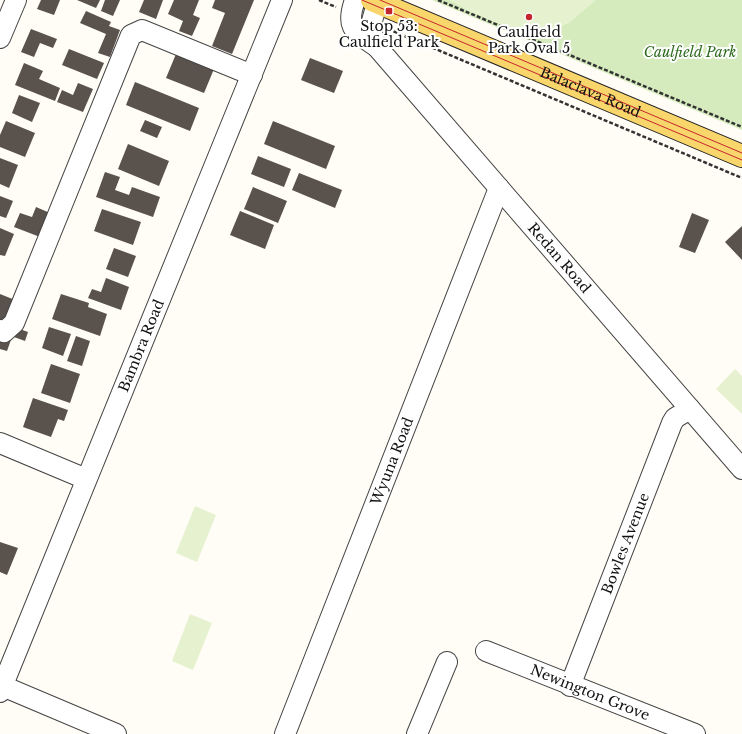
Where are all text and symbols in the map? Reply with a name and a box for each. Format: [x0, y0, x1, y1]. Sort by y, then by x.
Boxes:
marker: Stop 53: Caulfield Park [384, 6, 394, 16]
marker: Caulfield Park Oval 5 [524, 12, 534, 22]
place label: Stop 53: Caulfield Park [339, 17, 440, 51]
place label: Caulfield Park Oval 5 [488, 23, 570, 57]
park label: Caulfield Park [644, 43, 736, 61]
street label: Balaclava Road [537, 63, 644, 122]
street label: Redan Road [524, 219, 595, 297]
street label: Bambra Road [114, 296, 168, 395]
street label: Wyuna Road [366, 414, 417, 509]
street label: Bowles Avenue [598, 490, 653, 597]
street label: Newington Grove [528, 661, 652, 724]

